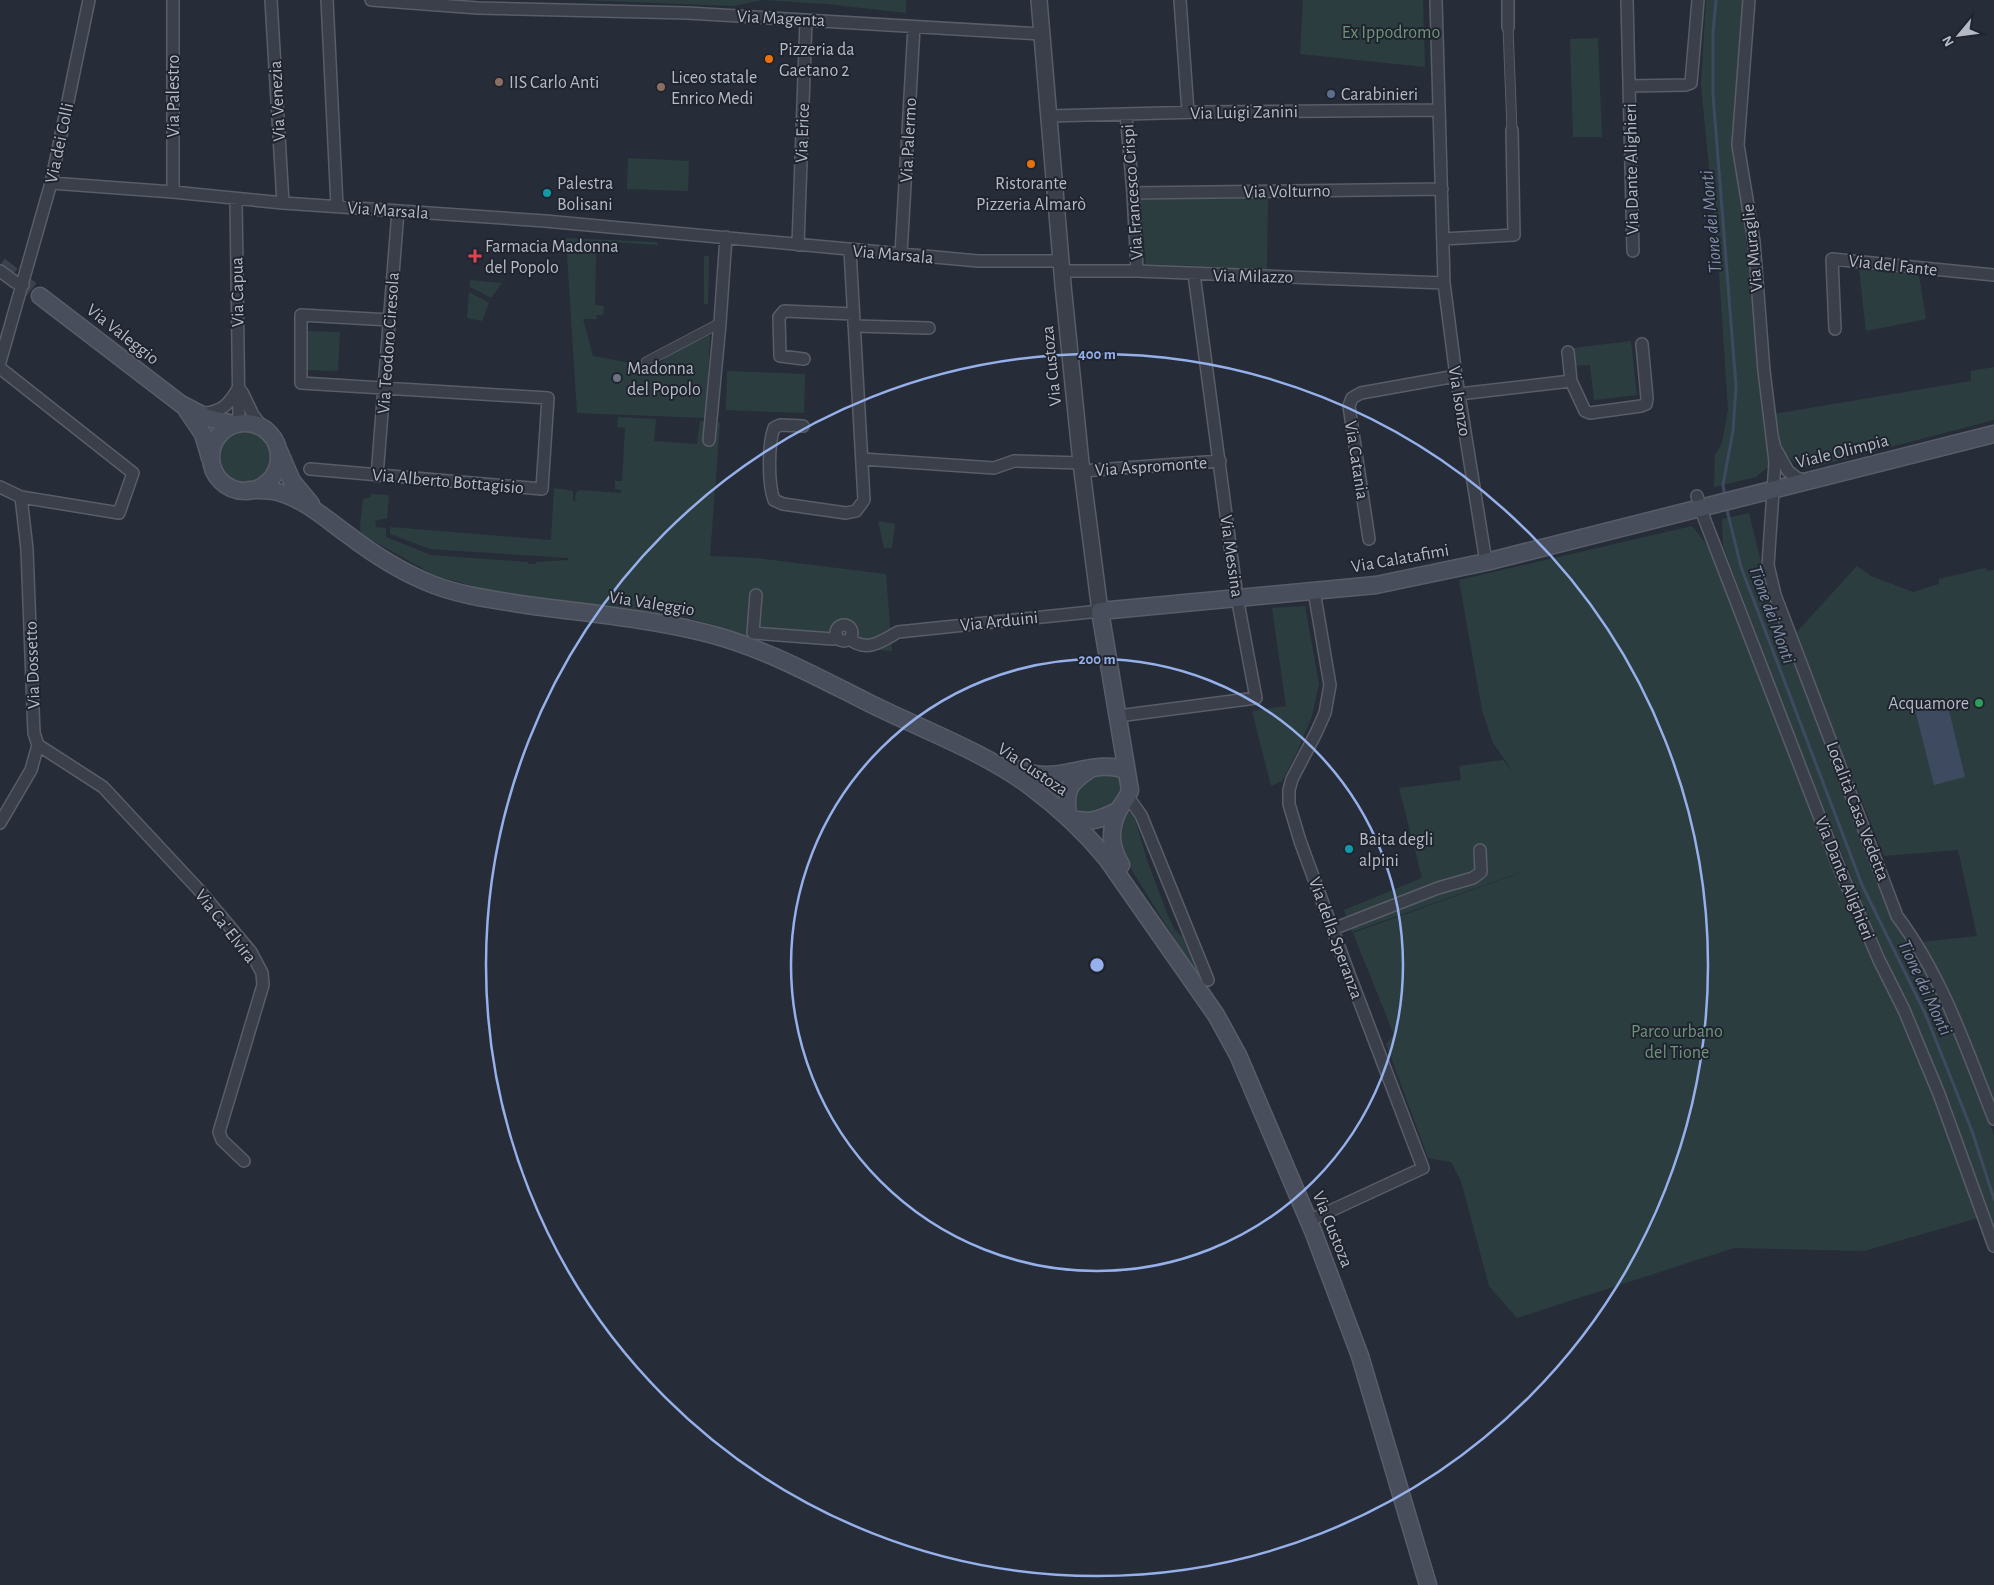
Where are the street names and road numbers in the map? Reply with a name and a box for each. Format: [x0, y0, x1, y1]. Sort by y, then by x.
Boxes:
street label: Via Magenta [736, 8, 826, 30]
street label: Via Palestro [165, 54, 183, 137]
street label: Via Venezia [267, 60, 289, 142]
street label: Via Palermo [898, 97, 920, 183]
street label: Via dei Colli [43, 101, 77, 185]
street label: Via Erice [793, 103, 813, 163]
street label: Via Luigi Zanini [1190, 103, 1298, 123]
street label: Via Dante Alighieri [1622, 103, 1642, 235]
street label: Via Francesco Crispi [1119, 123, 1147, 260]
street label: Via Volturno [1243, 182, 1331, 202]
street label: Via Marsala [347, 199, 429, 223]
street label: Via Muraglie [1739, 203, 1767, 293]
street label: Via Marsala [852, 242, 934, 268]
street label: Via del Fante [1848, 252, 1938, 280]
street label: Via Capua [228, 257, 248, 327]
street label: Via Milazzo [1213, 267, 1294, 287]
street label: Via Teodoro Ciresola [375, 272, 403, 415]
street label: Via Valeggio [83, 301, 162, 369]
street label: Via Custoza [1039, 325, 1065, 407]
street label: Via Isonzo [1445, 365, 1473, 438]
street label: Via Catania [1341, 420, 1371, 501]
street label: Viale Olimpia [1794, 432, 1891, 472]
street label: Via Aspromonte [1094, 454, 1208, 480]
street label: Via Alberto Bottagisio [371, 466, 525, 498]
street label: Via Messina [1216, 514, 1246, 599]
street label: Via Calatafimi [1350, 542, 1450, 576]
street label: Via Valeggio [608, 588, 696, 620]
street label: Via Arduini [959, 609, 1039, 635]
street label: Via Dossetto [22, 621, 44, 709]
street label: Località Casa Vedetta [1822, 739, 1892, 884]
street label: Via Custoza [994, 740, 1071, 800]
street label: Via Dante Alighieri [1811, 814, 1877, 943]
street label: Via della Speranza [1305, 875, 1365, 1002]
street label: Via Ca' Elvira [191, 886, 259, 967]
street label: Via Custoza [1309, 1189, 1356, 1270]

